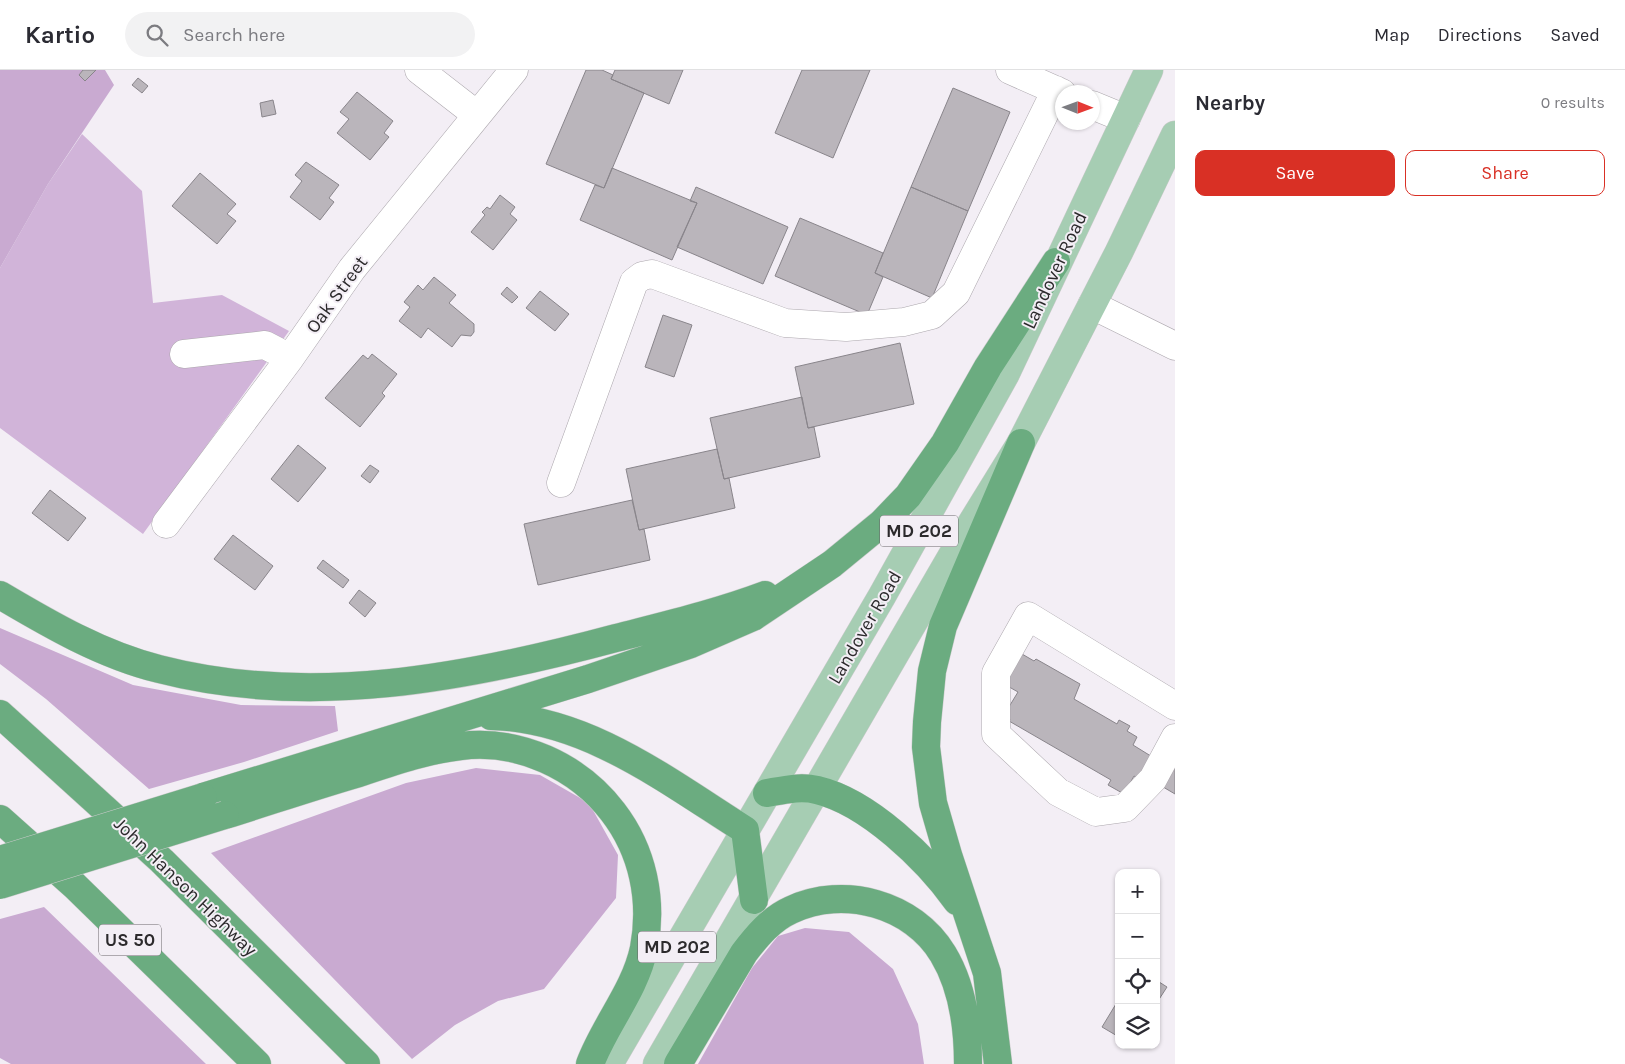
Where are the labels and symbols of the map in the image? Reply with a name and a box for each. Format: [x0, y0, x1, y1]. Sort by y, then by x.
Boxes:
north arrow [1055, 85, 1100, 130]
street label: Landover Road [1018, 208, 1092, 333]
street label: Oak Street [301, 252, 372, 338]
road number: MD 202 [880, 516, 958, 546]
street label: Landover Road [824, 567, 906, 688]
street label: John Hanson Highway [109, 813, 261, 961]
road number: US 50 [99, 924, 161, 956]
road number: MD 202 [638, 932, 716, 962]

